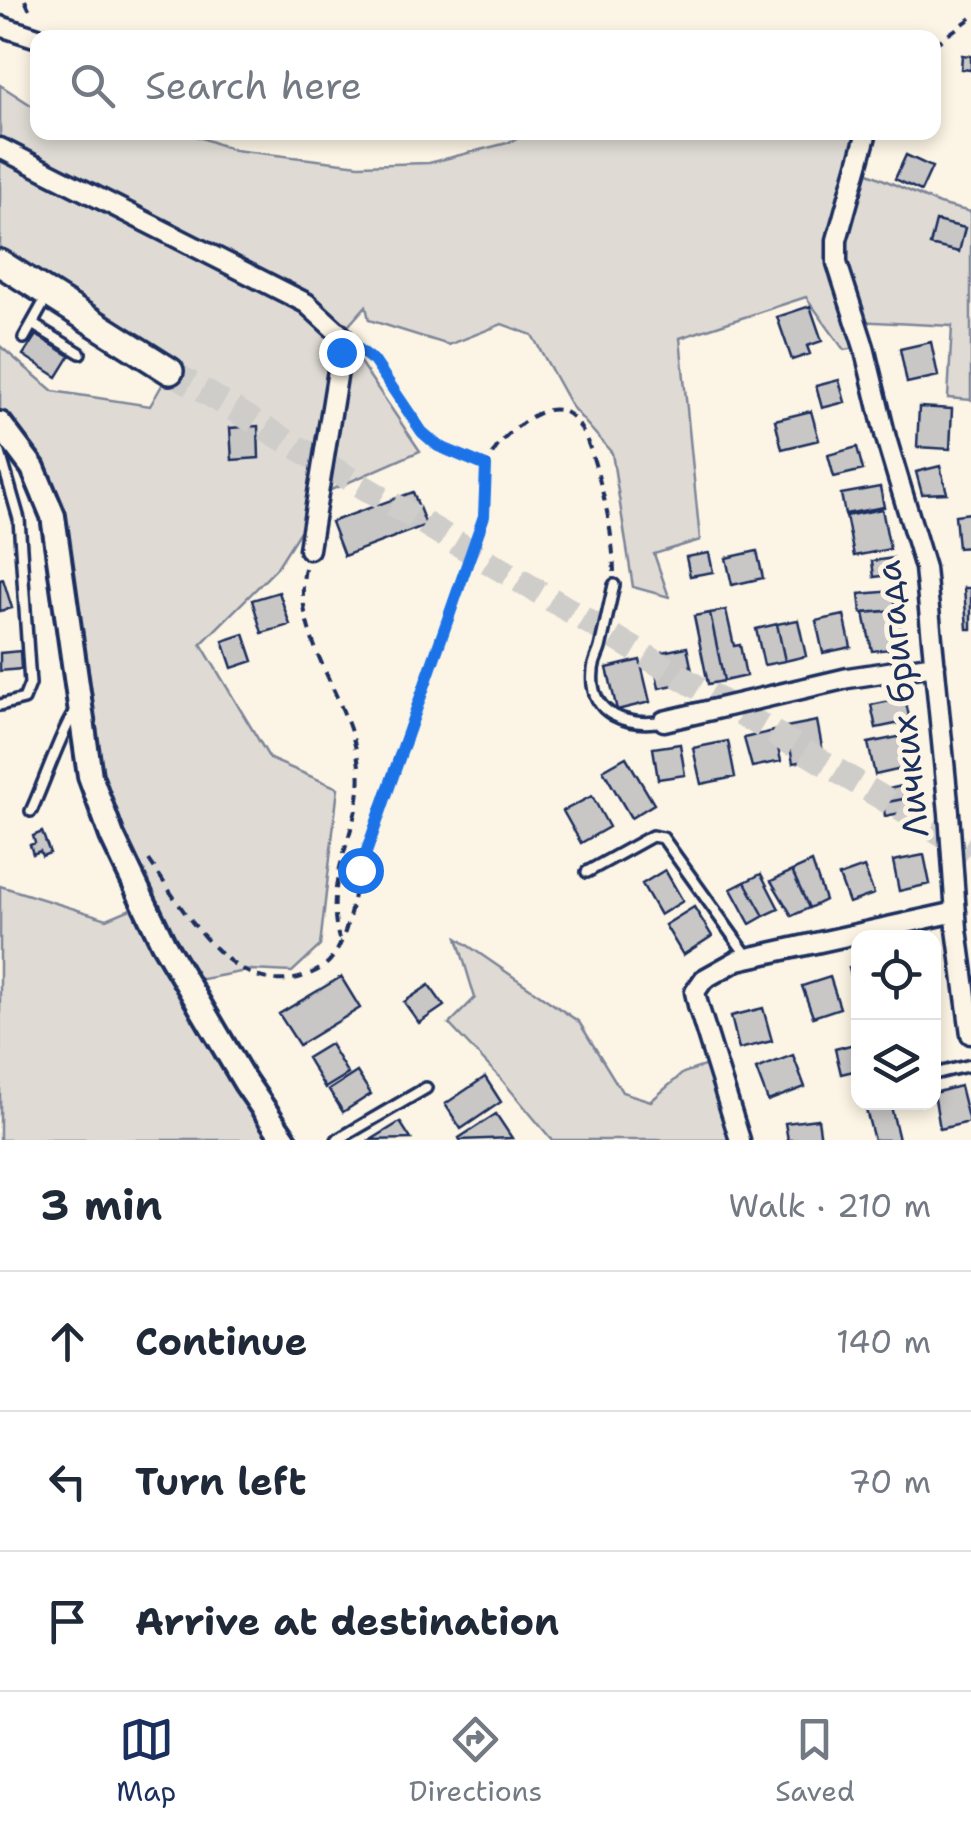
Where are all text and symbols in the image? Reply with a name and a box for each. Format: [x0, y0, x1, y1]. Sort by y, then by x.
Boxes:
search box [30, 30, 941, 140]
icon: search [65, 58, 120, 113]
text: Search here [145, 60, 362, 111]
route end [319, 330, 365, 376]
street label: Личких бригада [864, 558, 939, 840]
route start [338, 848, 384, 894]
map controls [851, 930, 941, 1110]
button: locate [851, 930, 941, 1020]
button: layers [851, 1020, 941, 1110]
text: 3 min [40, 1177, 162, 1233]
text: Walk · 210 m [729, 1184, 931, 1227]
icon: ahead [40, 1314, 95, 1369]
text: Continue [135, 1316, 307, 1367]
text: 140 m [836, 1320, 931, 1363]
icon: left [40, 1454, 95, 1509]
text: Turn left [135, 1456, 307, 1507]
text: 70 m [848, 1460, 931, 1503]
icon: arrive [40, 1594, 95, 1649]
text: Arrive at destination [135, 1596, 559, 1647]
tab: Map [116, 1712, 176, 1810]
tab: Directions [409, 1712, 542, 1810]
tab: Saved [775, 1712, 855, 1810]

